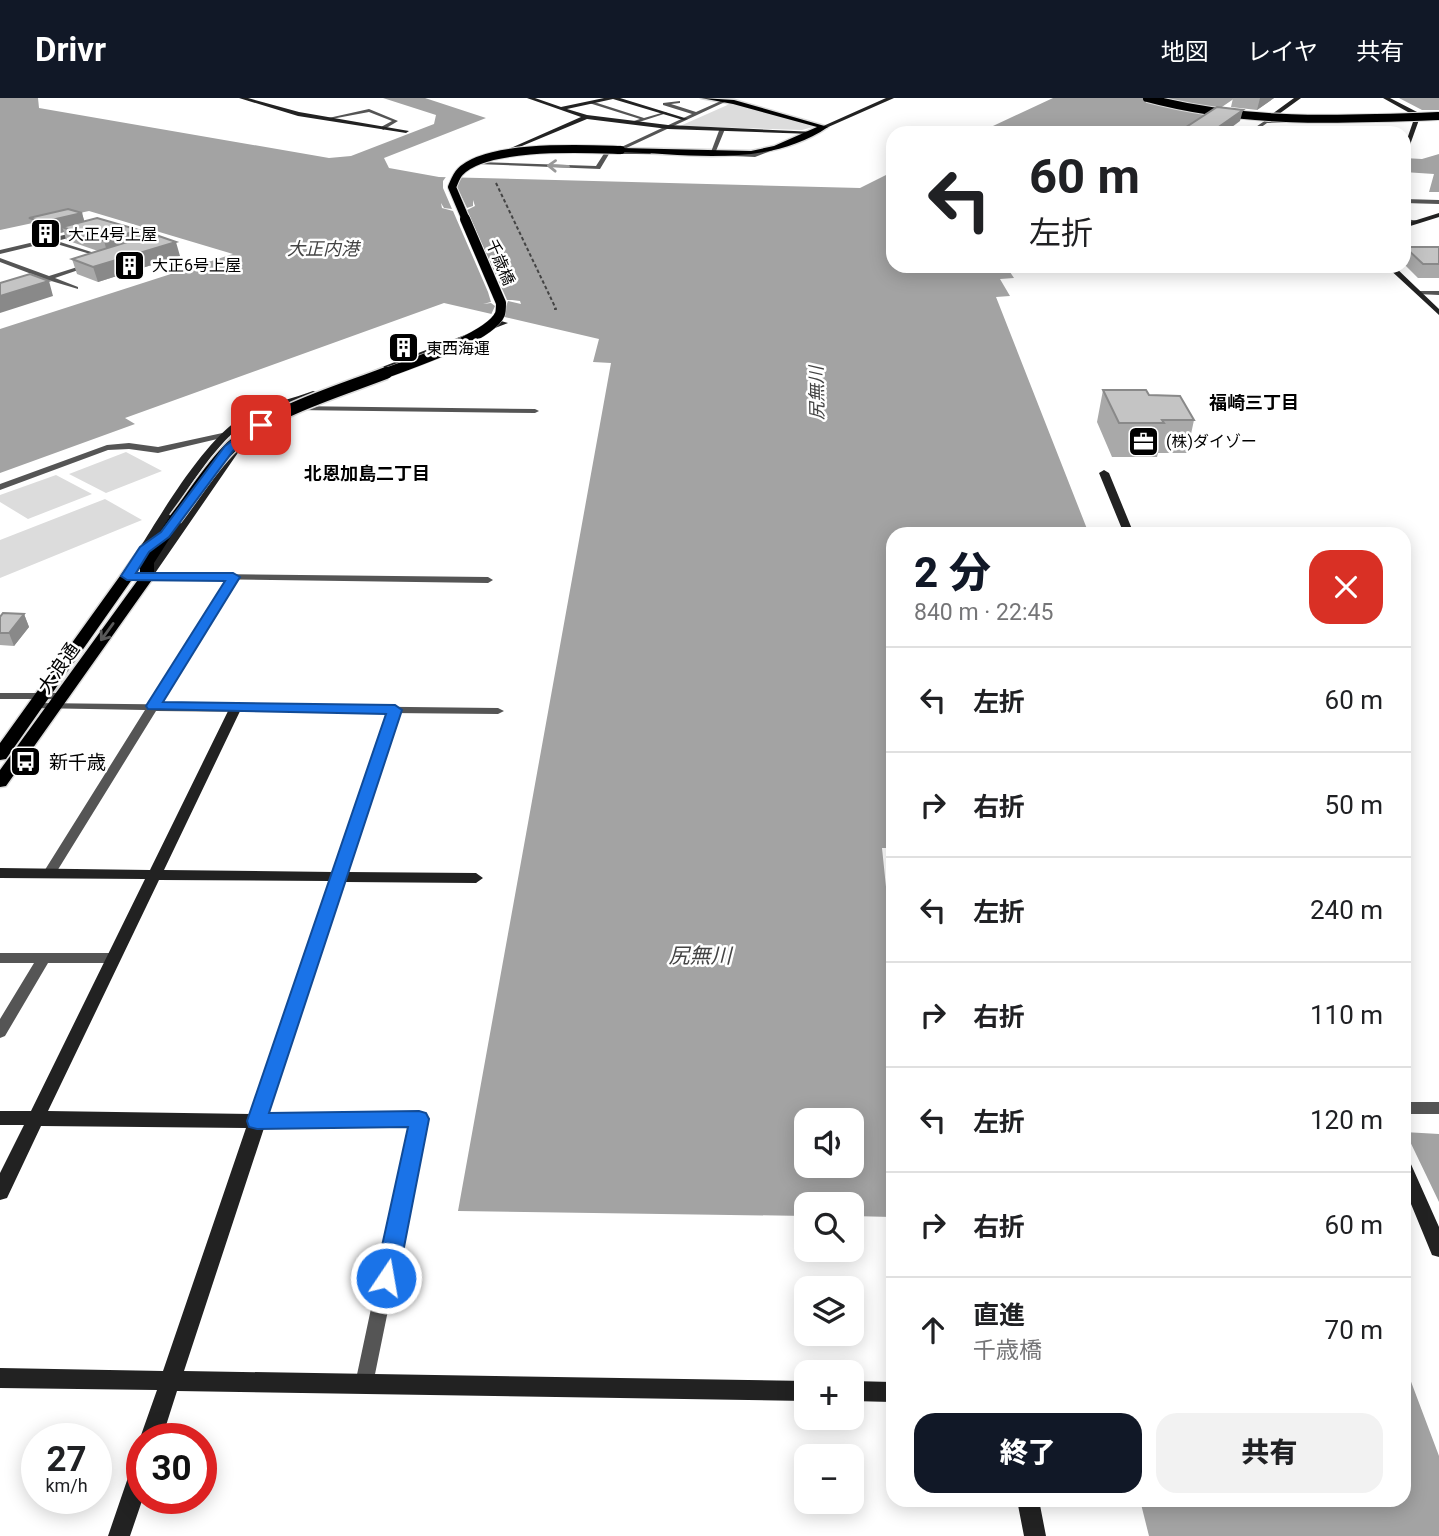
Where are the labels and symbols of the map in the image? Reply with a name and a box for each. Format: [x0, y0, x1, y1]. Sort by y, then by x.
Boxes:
one-way arrow [547, 160, 570, 173]
building icon: 大正4号上屋 [28, 217, 62, 251]
place label: 大正4号上屋 [68, 225, 157, 244]
street label: 千歳橋 [482, 236, 519, 288]
water label: 大正内港 [287, 238, 362, 259]
building icon: 大正6号上屋 [112, 248, 146, 282]
place label: 大正6号上屋 [152, 256, 241, 275]
building icon: 東西海運 [386, 331, 420, 365]
place label: 東西海運 [426, 339, 490, 358]
water label: 尻無川 [805, 364, 827, 420]
district label: 福崎三丁目 [1209, 392, 1299, 413]
pin [231, 395, 291, 455]
office icon: (株)ダイゾー [1126, 424, 1160, 458]
place label: (株)ダイゾー [1166, 432, 1257, 451]
district label: 北恩加島二丁目 [304, 463, 430, 484]
one-way arrow [100, 622, 114, 641]
street label: 大浪通 [33, 638, 84, 698]
bus stop icon: 新千歳 [9, 745, 43, 779]
place label: 新千歳 [49, 751, 106, 774]
water label: 尻無川 [669, 944, 733, 968]
position arrow [349, 1241, 423, 1315]
speed limit sign: 30 [126, 1423, 217, 1514]

